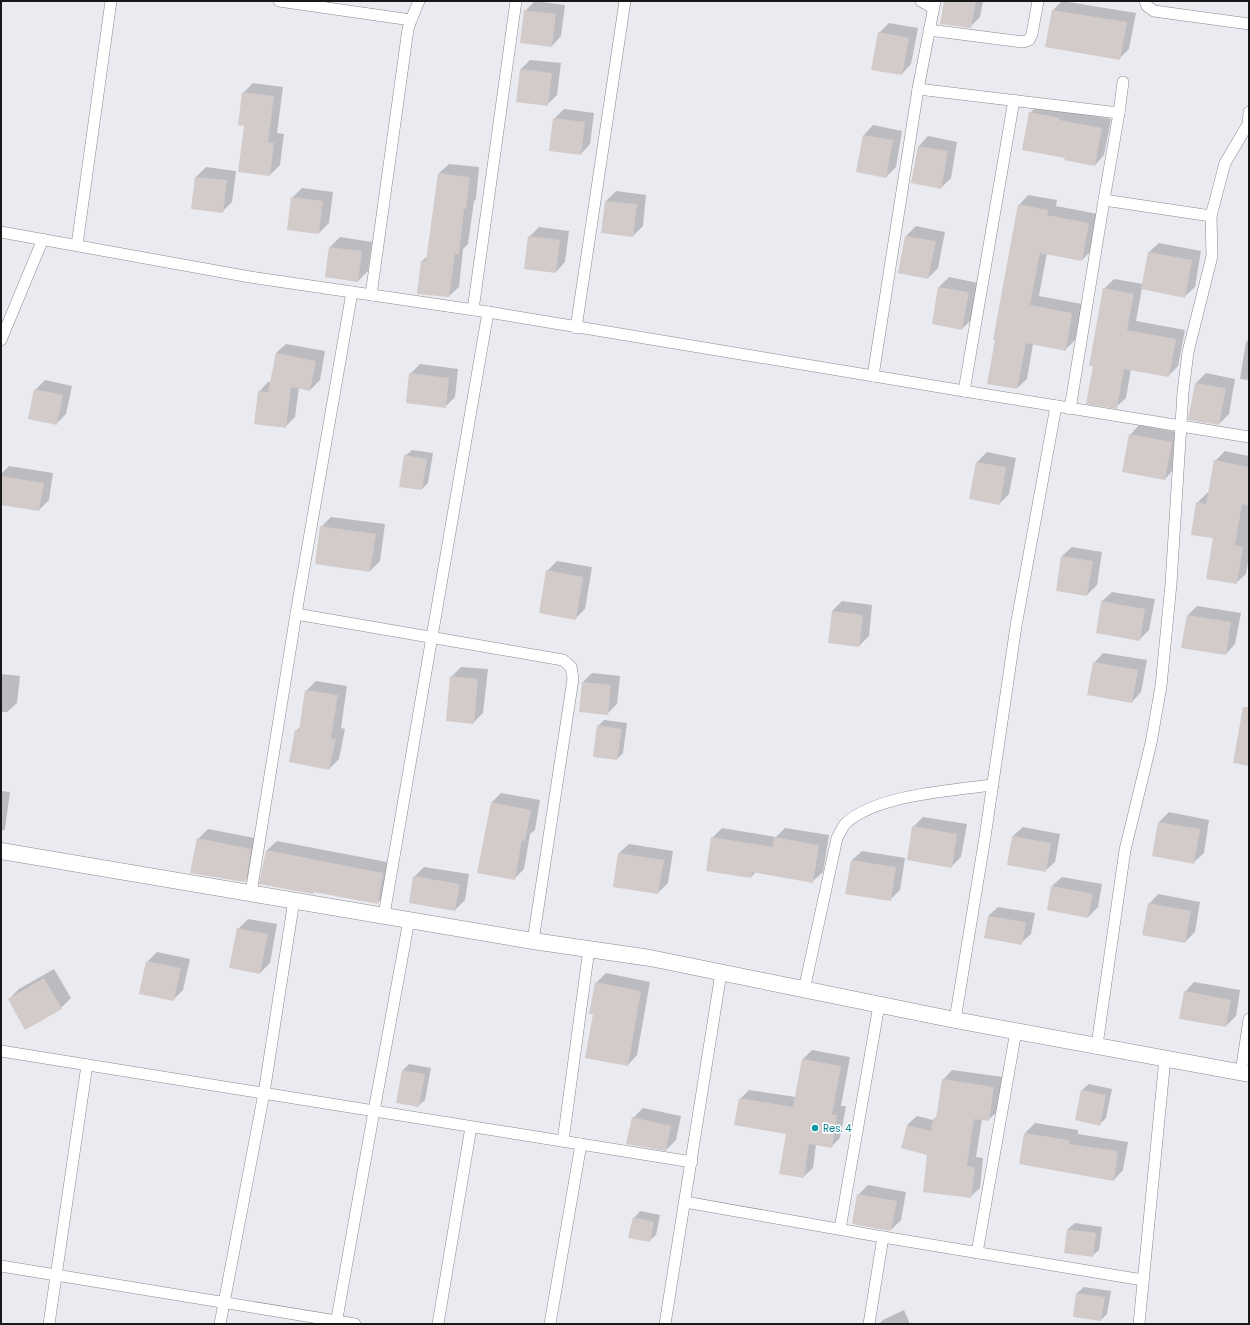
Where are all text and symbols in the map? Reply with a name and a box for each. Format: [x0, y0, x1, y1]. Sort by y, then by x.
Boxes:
place label: Res. 4 [823, 1121, 852, 1136]
marker: Res. 4 [810, 1123, 820, 1133]

